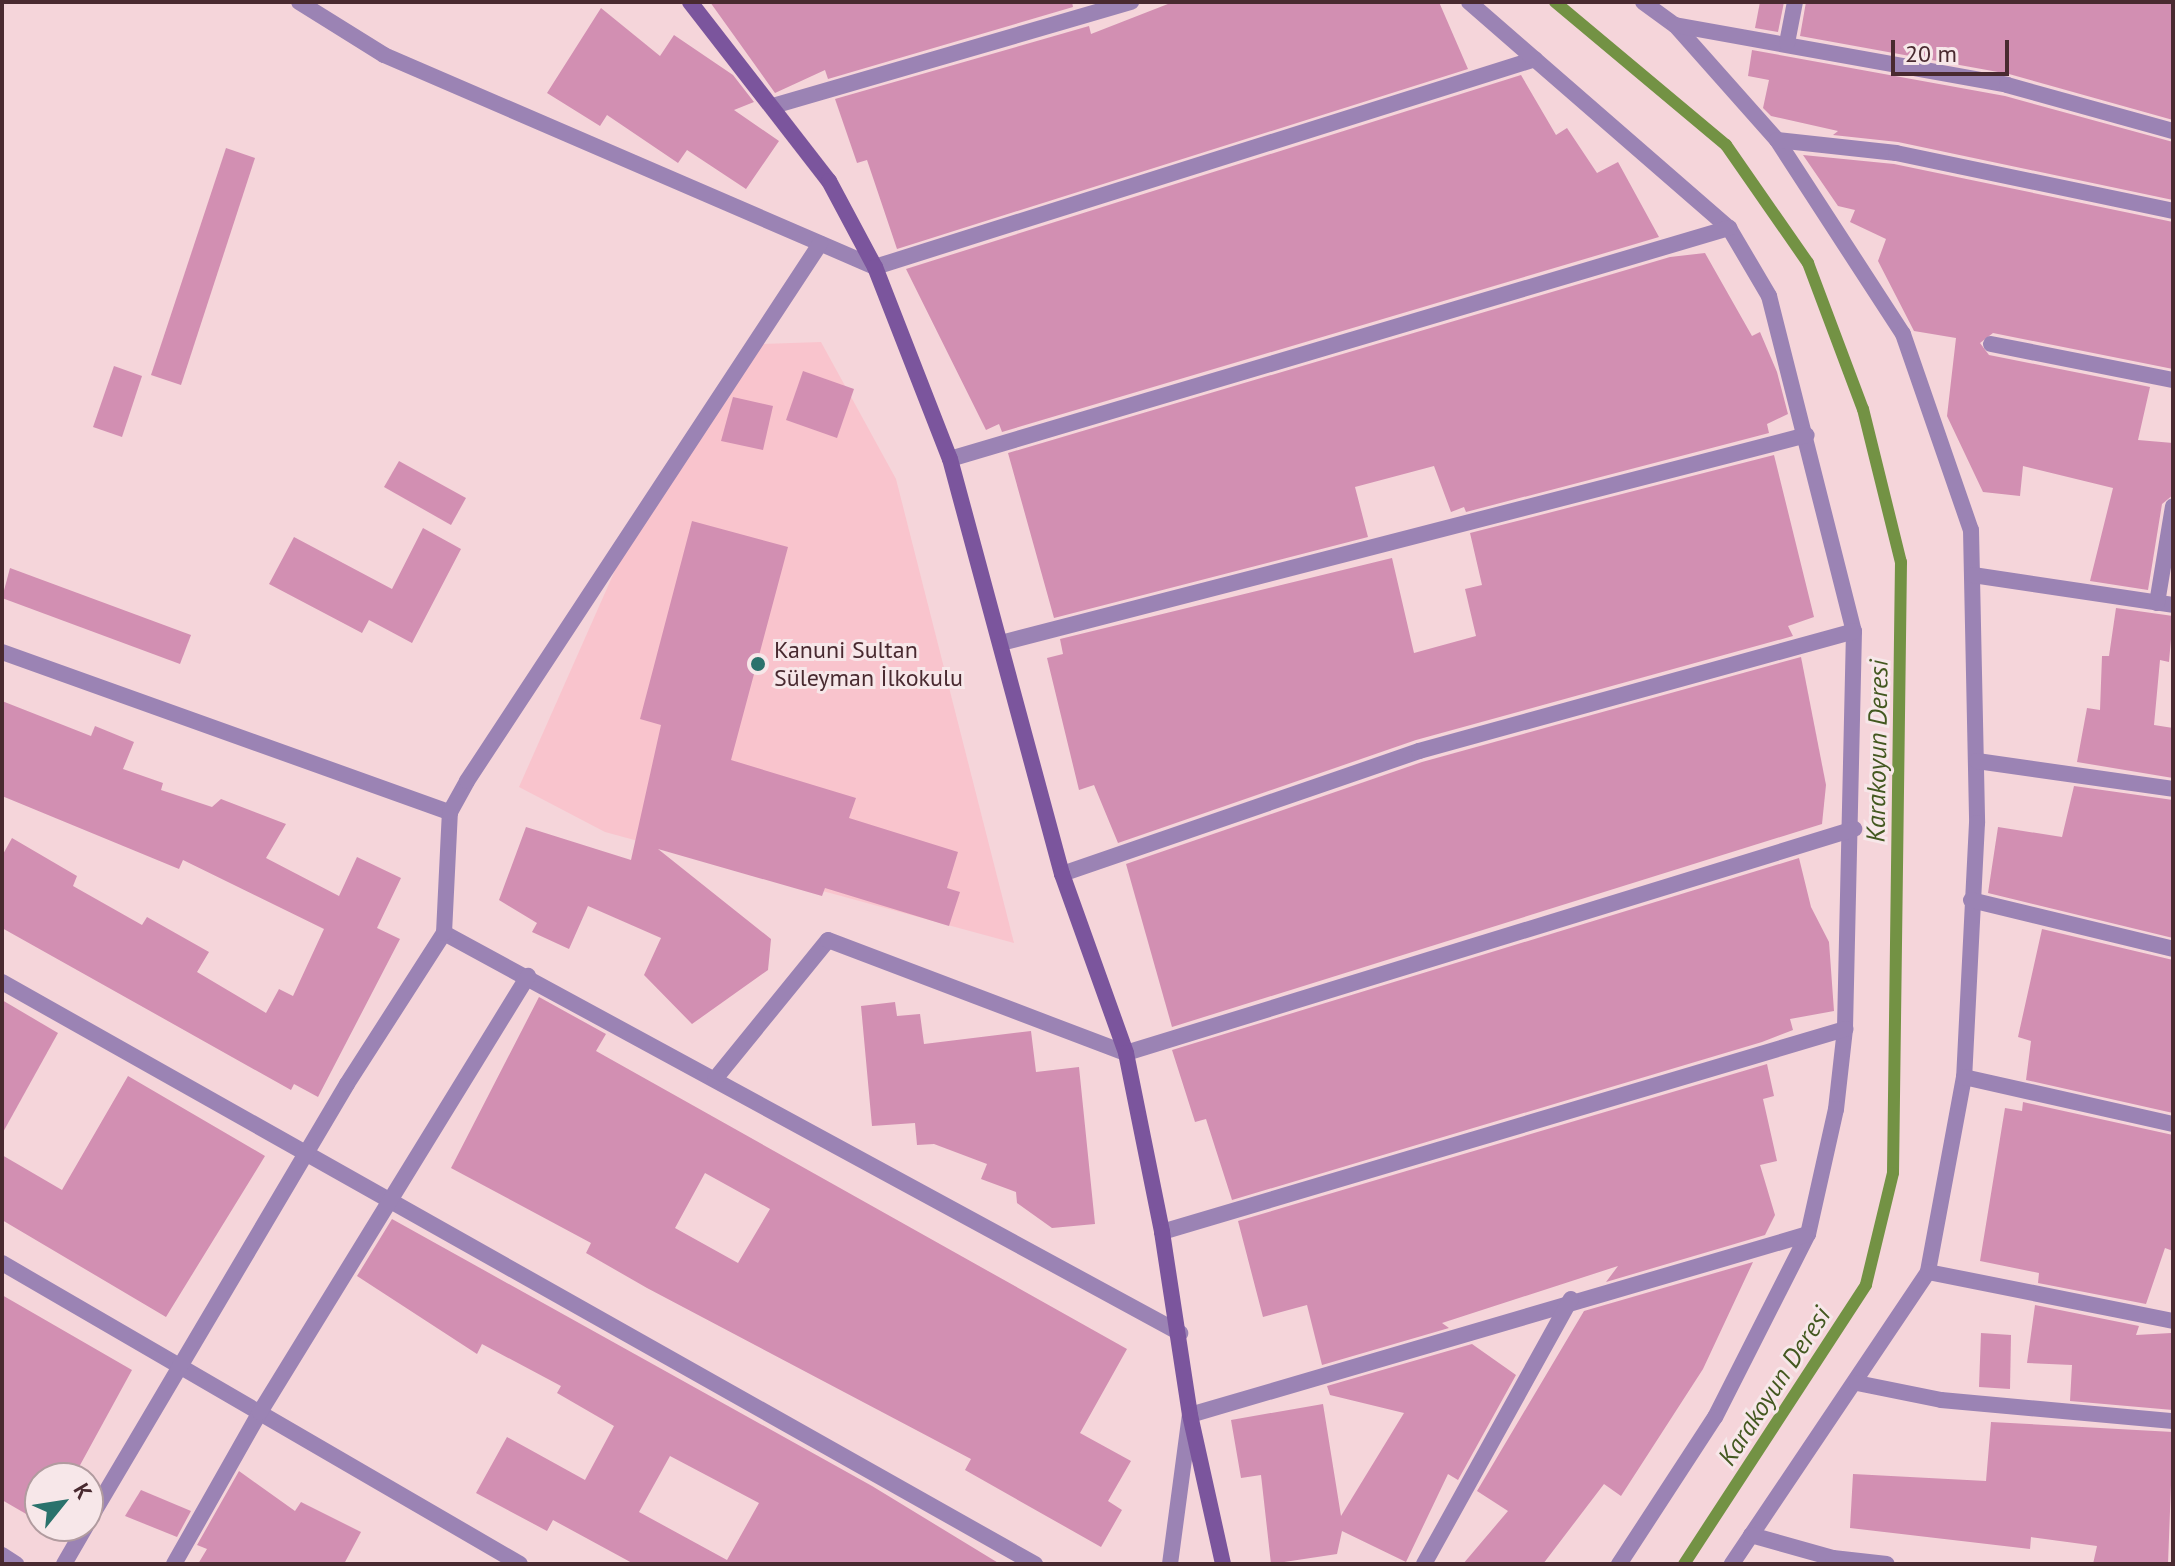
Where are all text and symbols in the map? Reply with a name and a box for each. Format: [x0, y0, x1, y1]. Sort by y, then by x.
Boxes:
scale bar [1895, 24, 2013, 74]
text: 20 m [1905, 38, 1957, 69]
place label: Kanuni Sultan Süleyman İlkokulu [774, 636, 963, 692]
marker: Kanuni Sultan Süleyman İlkokulu [749, 655, 767, 673]
water label: Karakoyun Deresi [1860, 659, 1894, 843]
water label: Karakoyun Deresi [1711, 1301, 1837, 1471]
north arrow [24, 1462, 104, 1542]
text: K [68, 1478, 99, 1504]

